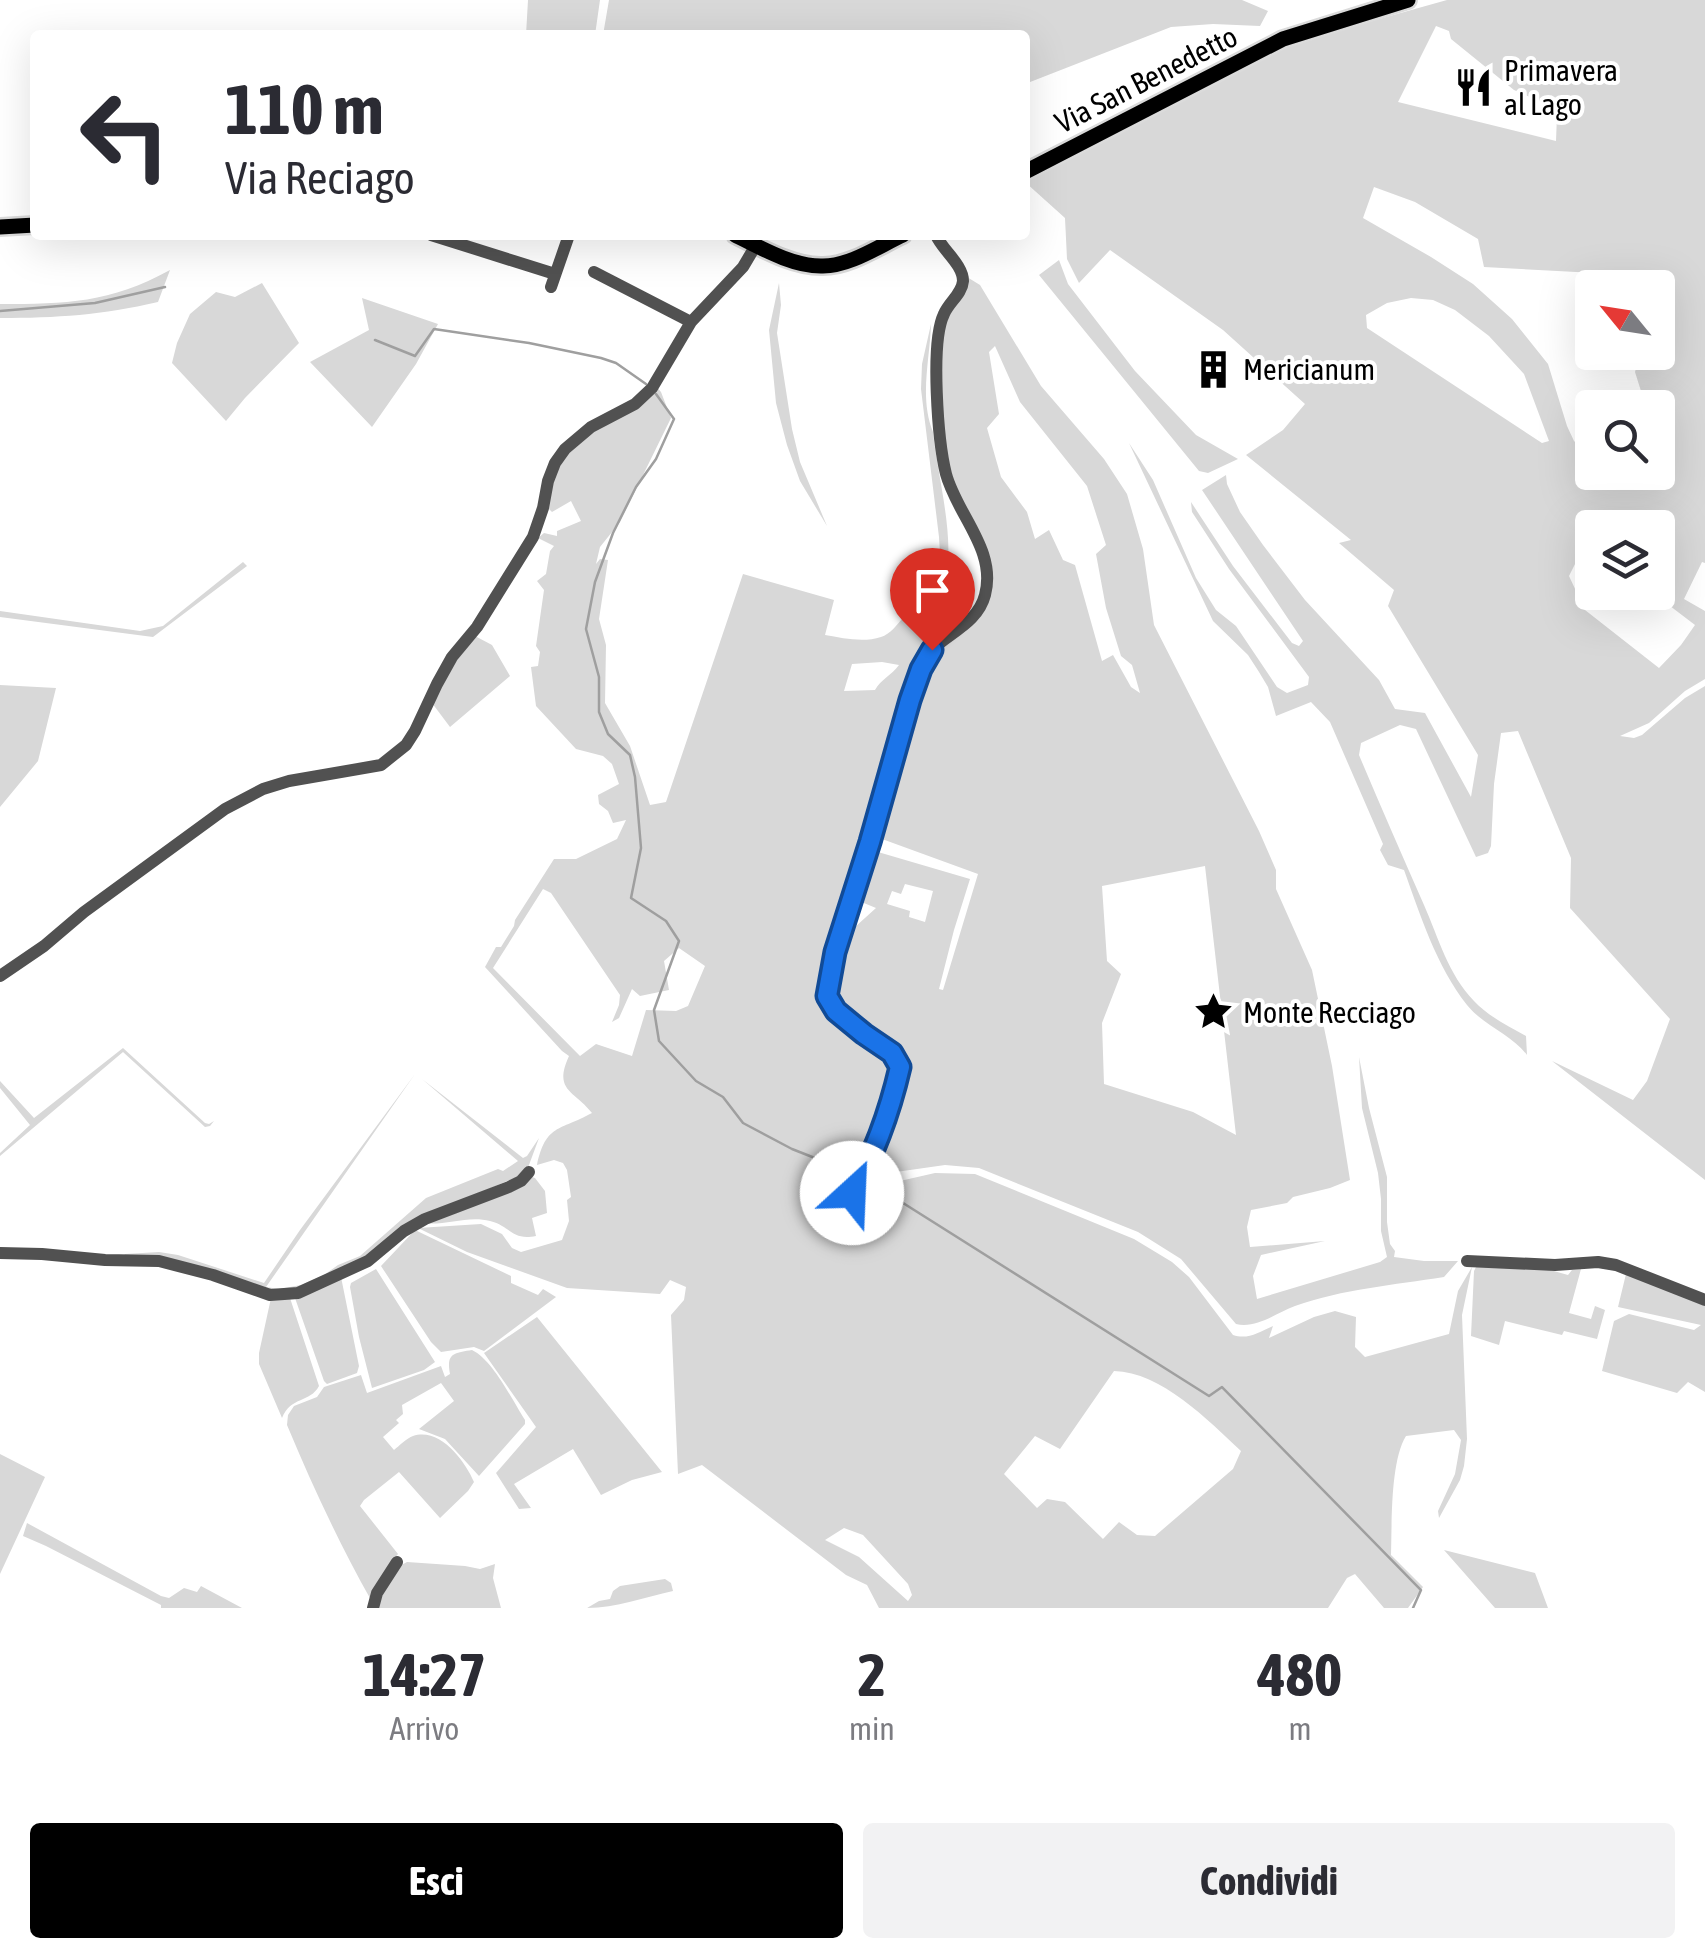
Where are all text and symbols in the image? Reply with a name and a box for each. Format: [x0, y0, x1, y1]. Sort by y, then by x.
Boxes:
street label: Via San Benedetto [1049, 19, 1243, 139]
place label: Primavera al Lago [1504, 53, 1618, 121]
restaurant icon: Primavera al Lago [1453, 66, 1495, 108]
text: 110 m [225, 69, 384, 149]
icon: left [60, 70, 190, 200]
text: Via Reciago [225, 152, 415, 204]
north arrow [1575, 270, 1675, 370]
map controls [1575, 270, 1675, 610]
building icon: Mericianum [1192, 348, 1234, 390]
place label: Mericianum [1243, 352, 1375, 386]
button: search [1575, 390, 1675, 490]
button: layers [1575, 510, 1675, 610]
pin [890, 548, 975, 651]
icon: arrive [905, 563, 960, 618]
place icon: Monte Recciago [1192, 991, 1234, 1033]
place label: Monte Recciago [1243, 995, 1416, 1029]
position arrow [800, 1141, 904, 1245]
text: 14:27 [363, 1640, 486, 1709]
text: 2 [858, 1640, 886, 1709]
text: 480 [1258, 1640, 1342, 1709]
text: Arrivo [390, 1710, 459, 1747]
text: min [849, 1710, 895, 1747]
text: m [1288, 1710, 1311, 1747]
button: Esci [30, 1823, 843, 1938]
button: Condividi [863, 1823, 1675, 1938]

